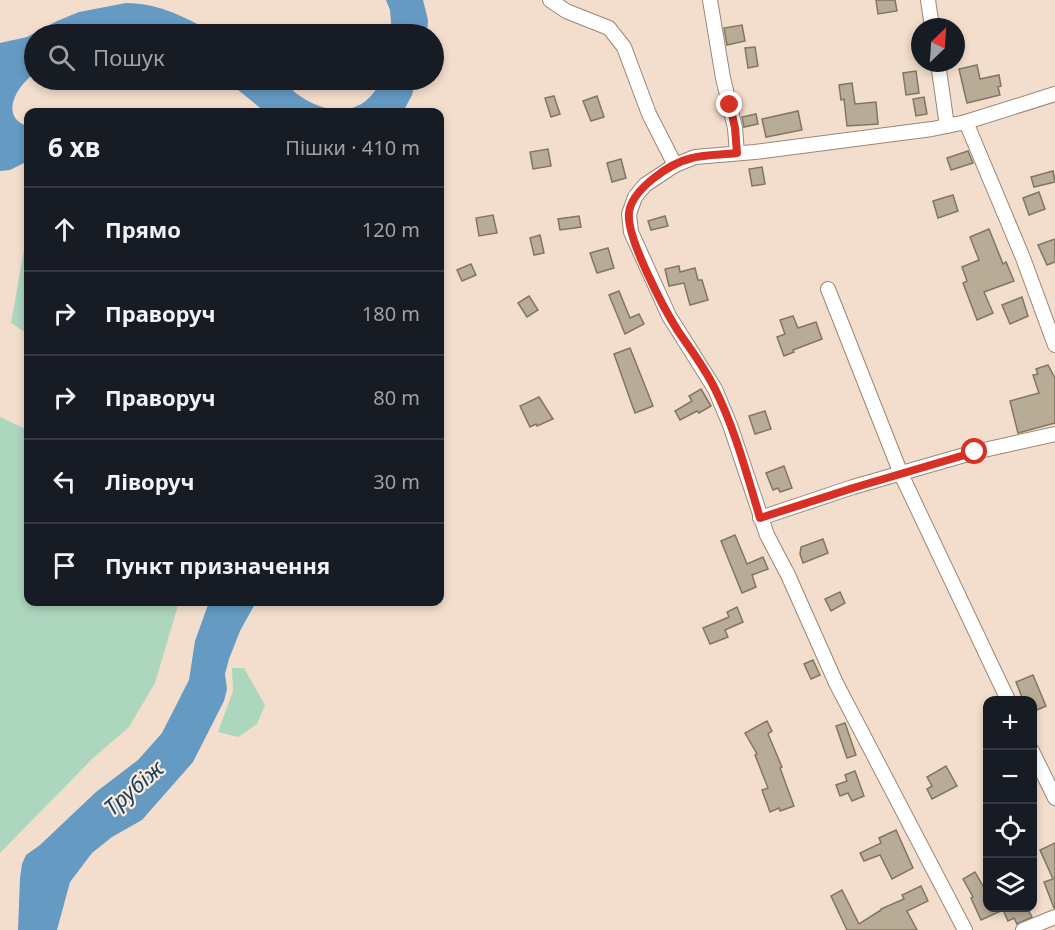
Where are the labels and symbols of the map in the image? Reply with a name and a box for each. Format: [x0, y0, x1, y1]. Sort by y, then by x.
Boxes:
north arrow [911, 18, 965, 72]
route end [716, 91, 742, 117]
route start [961, 438, 987, 464]
water label: Трубіж [97, 752, 170, 821]

